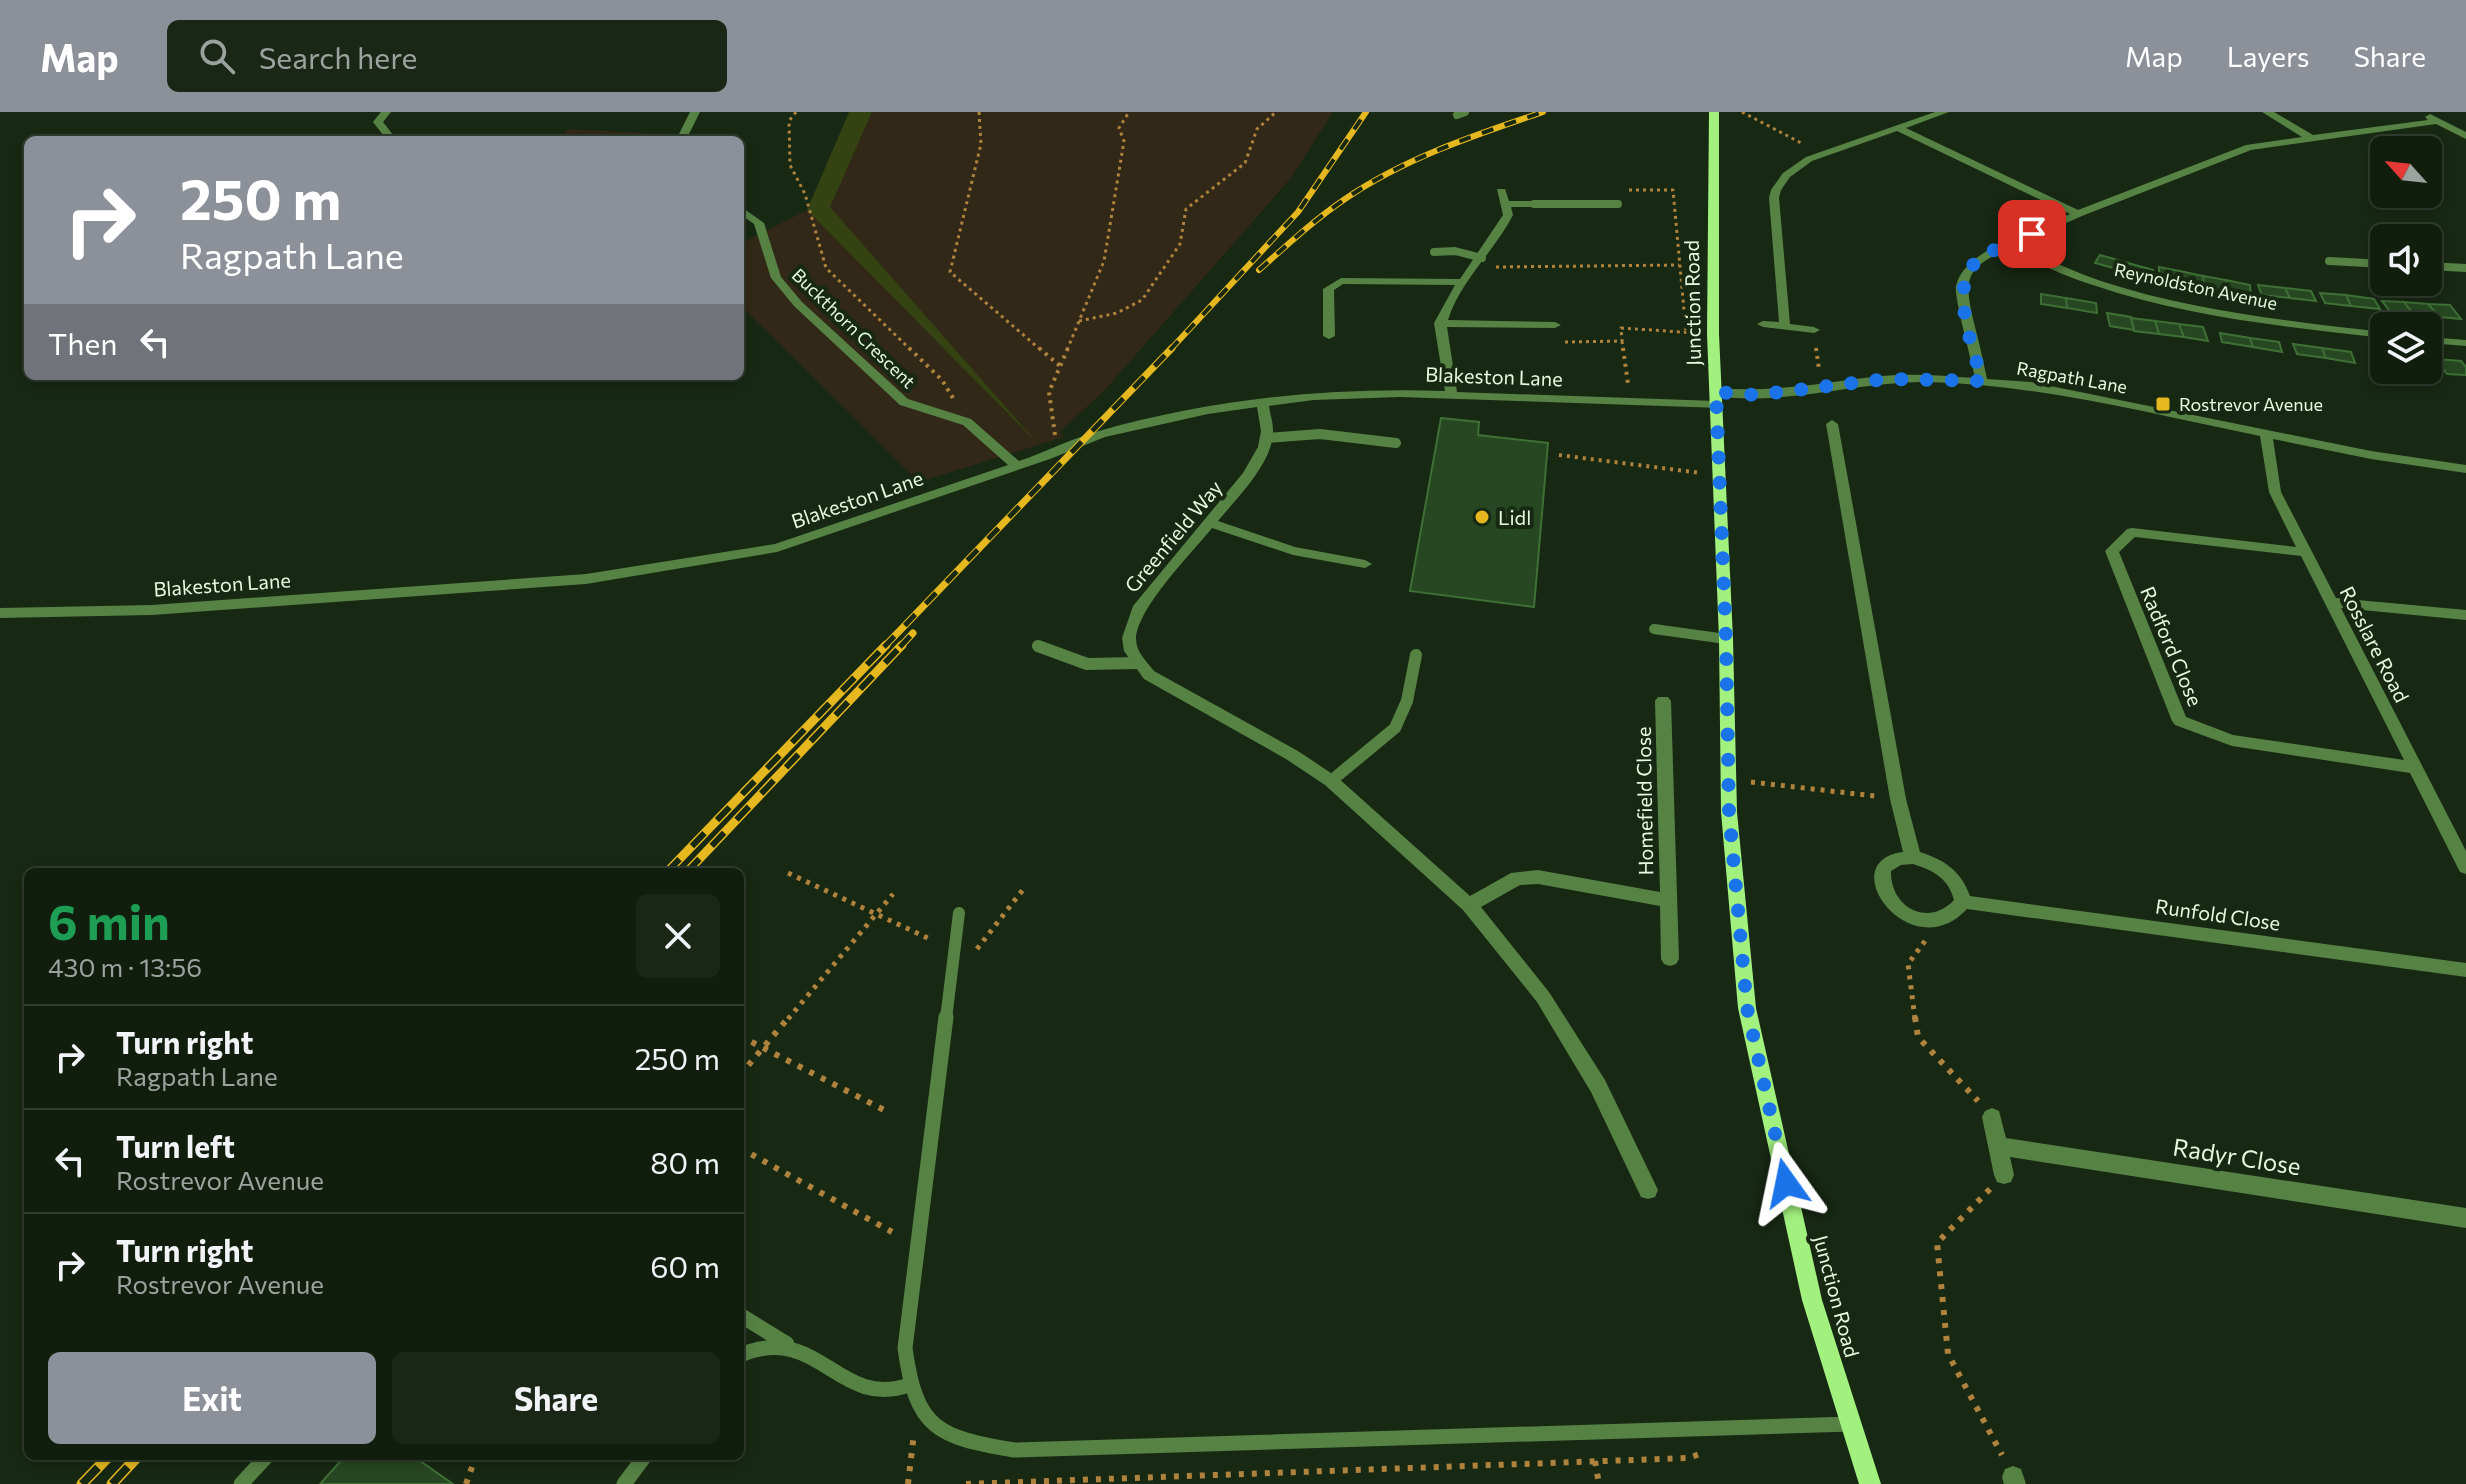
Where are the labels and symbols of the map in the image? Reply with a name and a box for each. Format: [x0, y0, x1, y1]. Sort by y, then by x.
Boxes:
north arrow [2370, 136, 2442, 208]
pin [1998, 200, 2066, 268]
street label: Junction Road [1679, 240, 1705, 366]
street label: Reynoldston Avenue [2113, 258, 2279, 314]
street label: Buckthorn Crescent [788, 264, 920, 392]
street label: Ragpath Lane [2015, 356, 2129, 398]
street label: Blakeston Lane [1425, 362, 1563, 390]
place label: Rostrevor Avenue [2179, 393, 2323, 415]
marker: Rostrevor Avenue [2154, 395, 2172, 413]
street label: Blakeston Lane [788, 465, 926, 533]
street label: Greenfield Way [1119, 475, 1227, 597]
place label: Lidl [1498, 505, 1531, 529]
marker: Lidl [1473, 508, 1491, 526]
street label: Blakeston Lane [153, 567, 291, 601]
street label: Radford Close [2136, 582, 2208, 710]
street label: Rosslare Road [2335, 582, 2415, 706]
street label: Homefield Close [1631, 726, 1657, 876]
street label: Runfold Close [2154, 893, 2282, 935]
street label: Radyr Close [2171, 1132, 2303, 1180]
position arrow [1744, 1141, 1828, 1225]
street label: Junction Road [1809, 1232, 1865, 1360]

